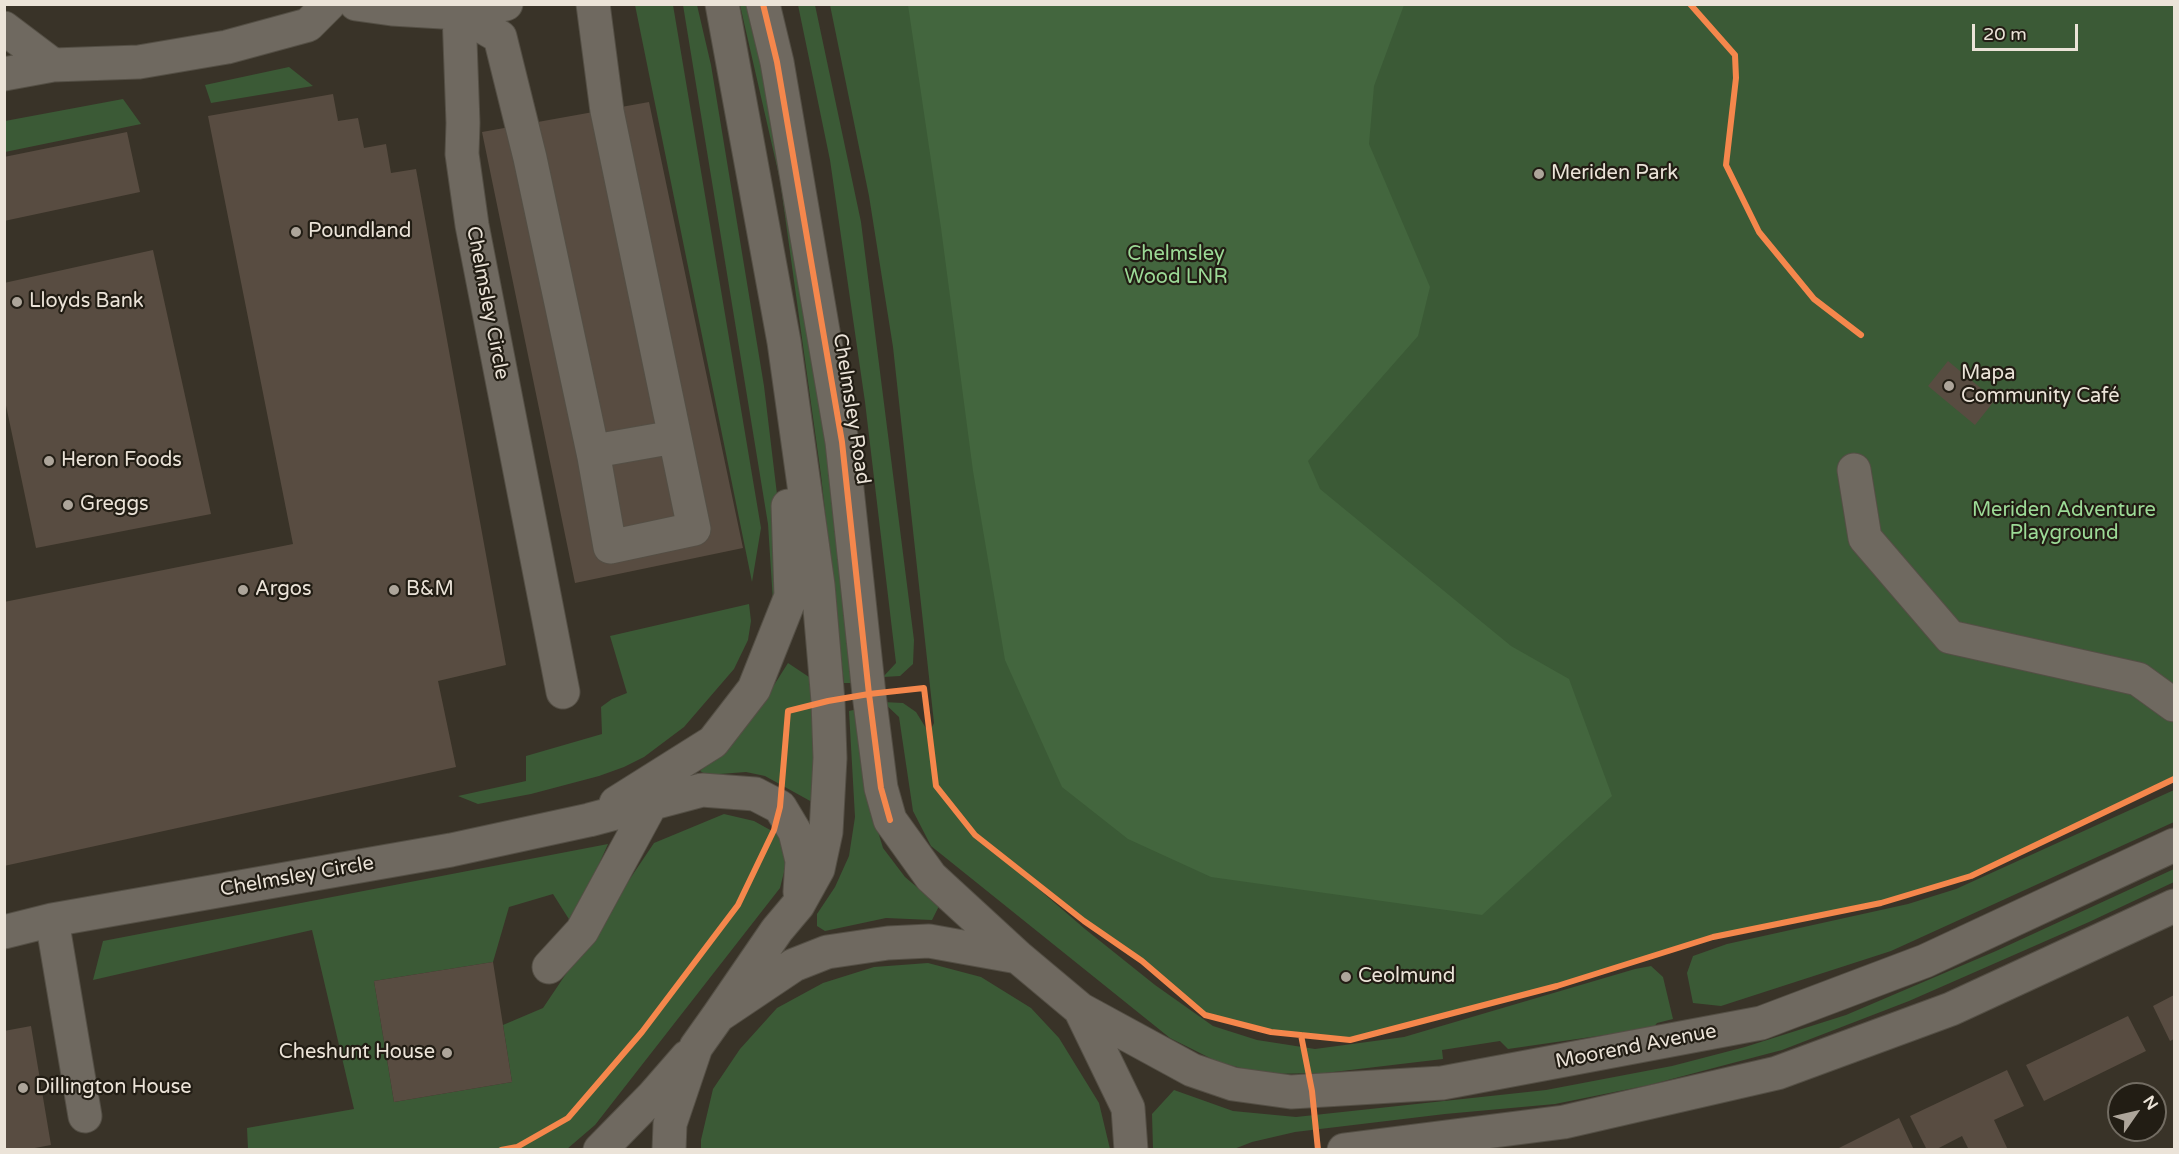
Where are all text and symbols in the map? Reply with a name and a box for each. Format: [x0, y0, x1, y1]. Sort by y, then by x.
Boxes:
scale bar [1975, 12, 2082, 50]
text: 20 m [1983, 23, 2027, 45]
place label: Meriden Park [1551, 162, 1678, 186]
marker: Meriden Park [1532, 167, 1546, 181]
place label: Poundland [308, 220, 411, 244]
street label: Chelmsley Circle [460, 224, 514, 382]
marker: Poundland [289, 225, 303, 239]
park label: Chelmsley Wood LNR [1124, 243, 1228, 290]
place label: Lloyds Bank [29, 290, 144, 314]
marker: Lloyds Bank [10, 295, 24, 309]
street label: Chelmsley Road [827, 332, 875, 486]
place label: Mapa Community Café [1961, 362, 2119, 409]
marker: Mapa Community Café [1942, 379, 1956, 393]
place label: Heron Foods [61, 449, 182, 473]
marker: Heron Foods [42, 454, 56, 468]
place label: Greggs [80, 493, 149, 517]
marker: Greggs [61, 498, 75, 512]
park label: Meriden Adventure Playground [1972, 499, 2156, 546]
place label: Argos [255, 578, 312, 602]
place label: B&M [406, 578, 454, 602]
marker: Argos [236, 583, 250, 597]
marker: B&M [387, 583, 401, 597]
street label: Chelmsley Circle [218, 852, 376, 902]
place label: Ceolmund [1358, 965, 1455, 989]
marker: Ceolmund [1339, 970, 1353, 984]
street label: Moorend Avenue [1553, 1020, 1719, 1074]
place label: Cheshunt House [279, 1041, 435, 1065]
marker: Cheshunt House [440, 1046, 454, 1060]
place label: Dillington House [35, 1076, 192, 1100]
marker: Dillington House [16, 1081, 30, 1095]
north arrow [2107, 1082, 2167, 1142]
text: N [2138, 1092, 2162, 1114]

